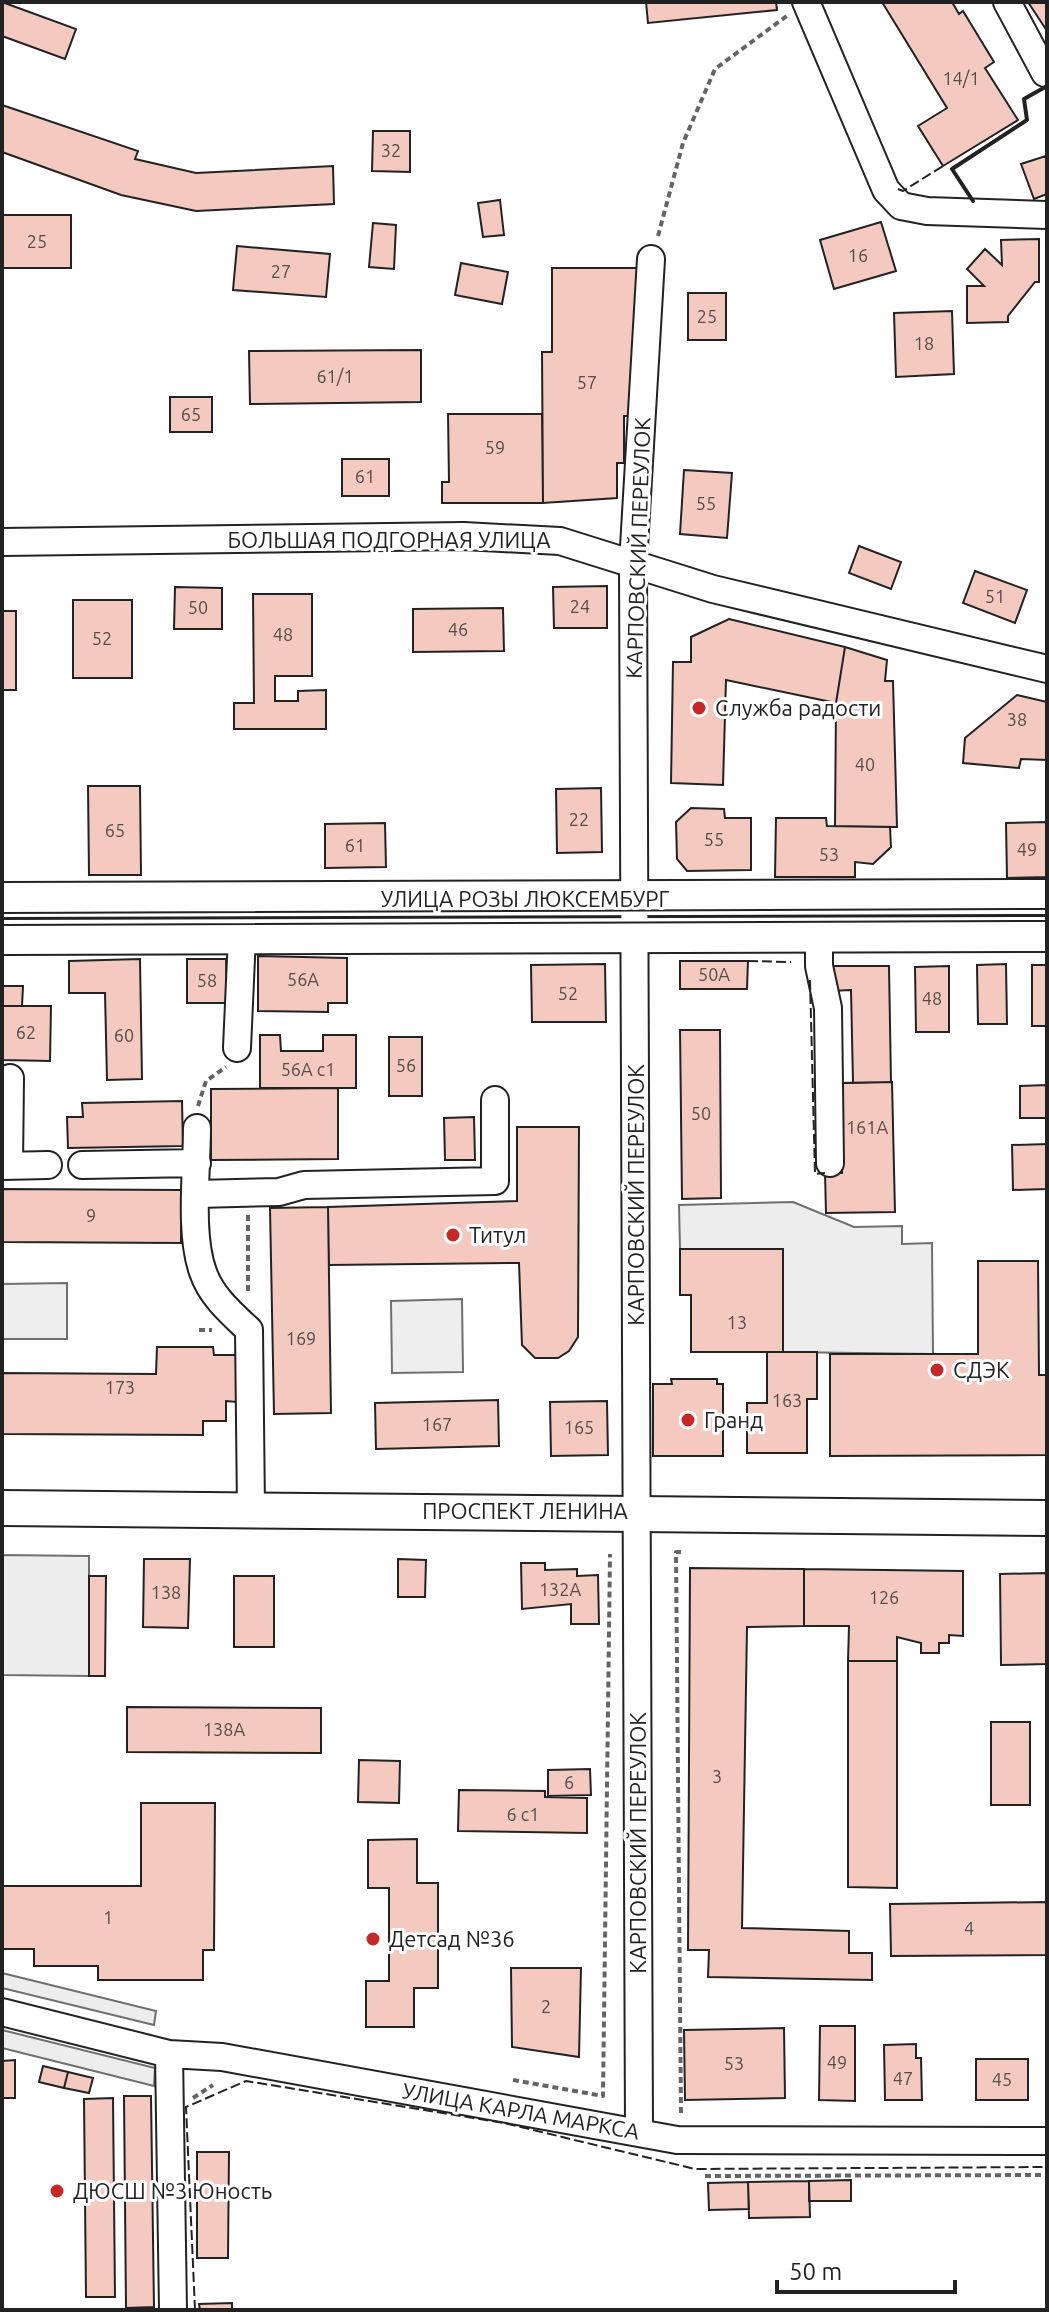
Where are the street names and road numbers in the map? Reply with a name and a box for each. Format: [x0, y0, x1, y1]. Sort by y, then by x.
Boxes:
street label: КАРПОВСКИЙ ПЕРЕУЛОК [620, 416, 655, 679]
street label: БОЛЬШАЯ ПОДГОРНАЯ УЛИЦА [228, 527, 551, 552]
street label: УЛИЦА РОЗЫ ЛЮКСЕМБУРГ [381, 886, 669, 911]
street label: КАРПОВСКИЙ ПЕРЕУЛОК [623, 1064, 648, 1326]
street label: ПРОСПЕКТ ЛЕНИНА [422, 1498, 629, 1523]
street label: КАРПОВСКИЙ ПЕРЕУЛОК [625, 1712, 650, 1974]
street label: УЛИЦА КАРЛА МАРКСА [401, 2077, 642, 2144]

